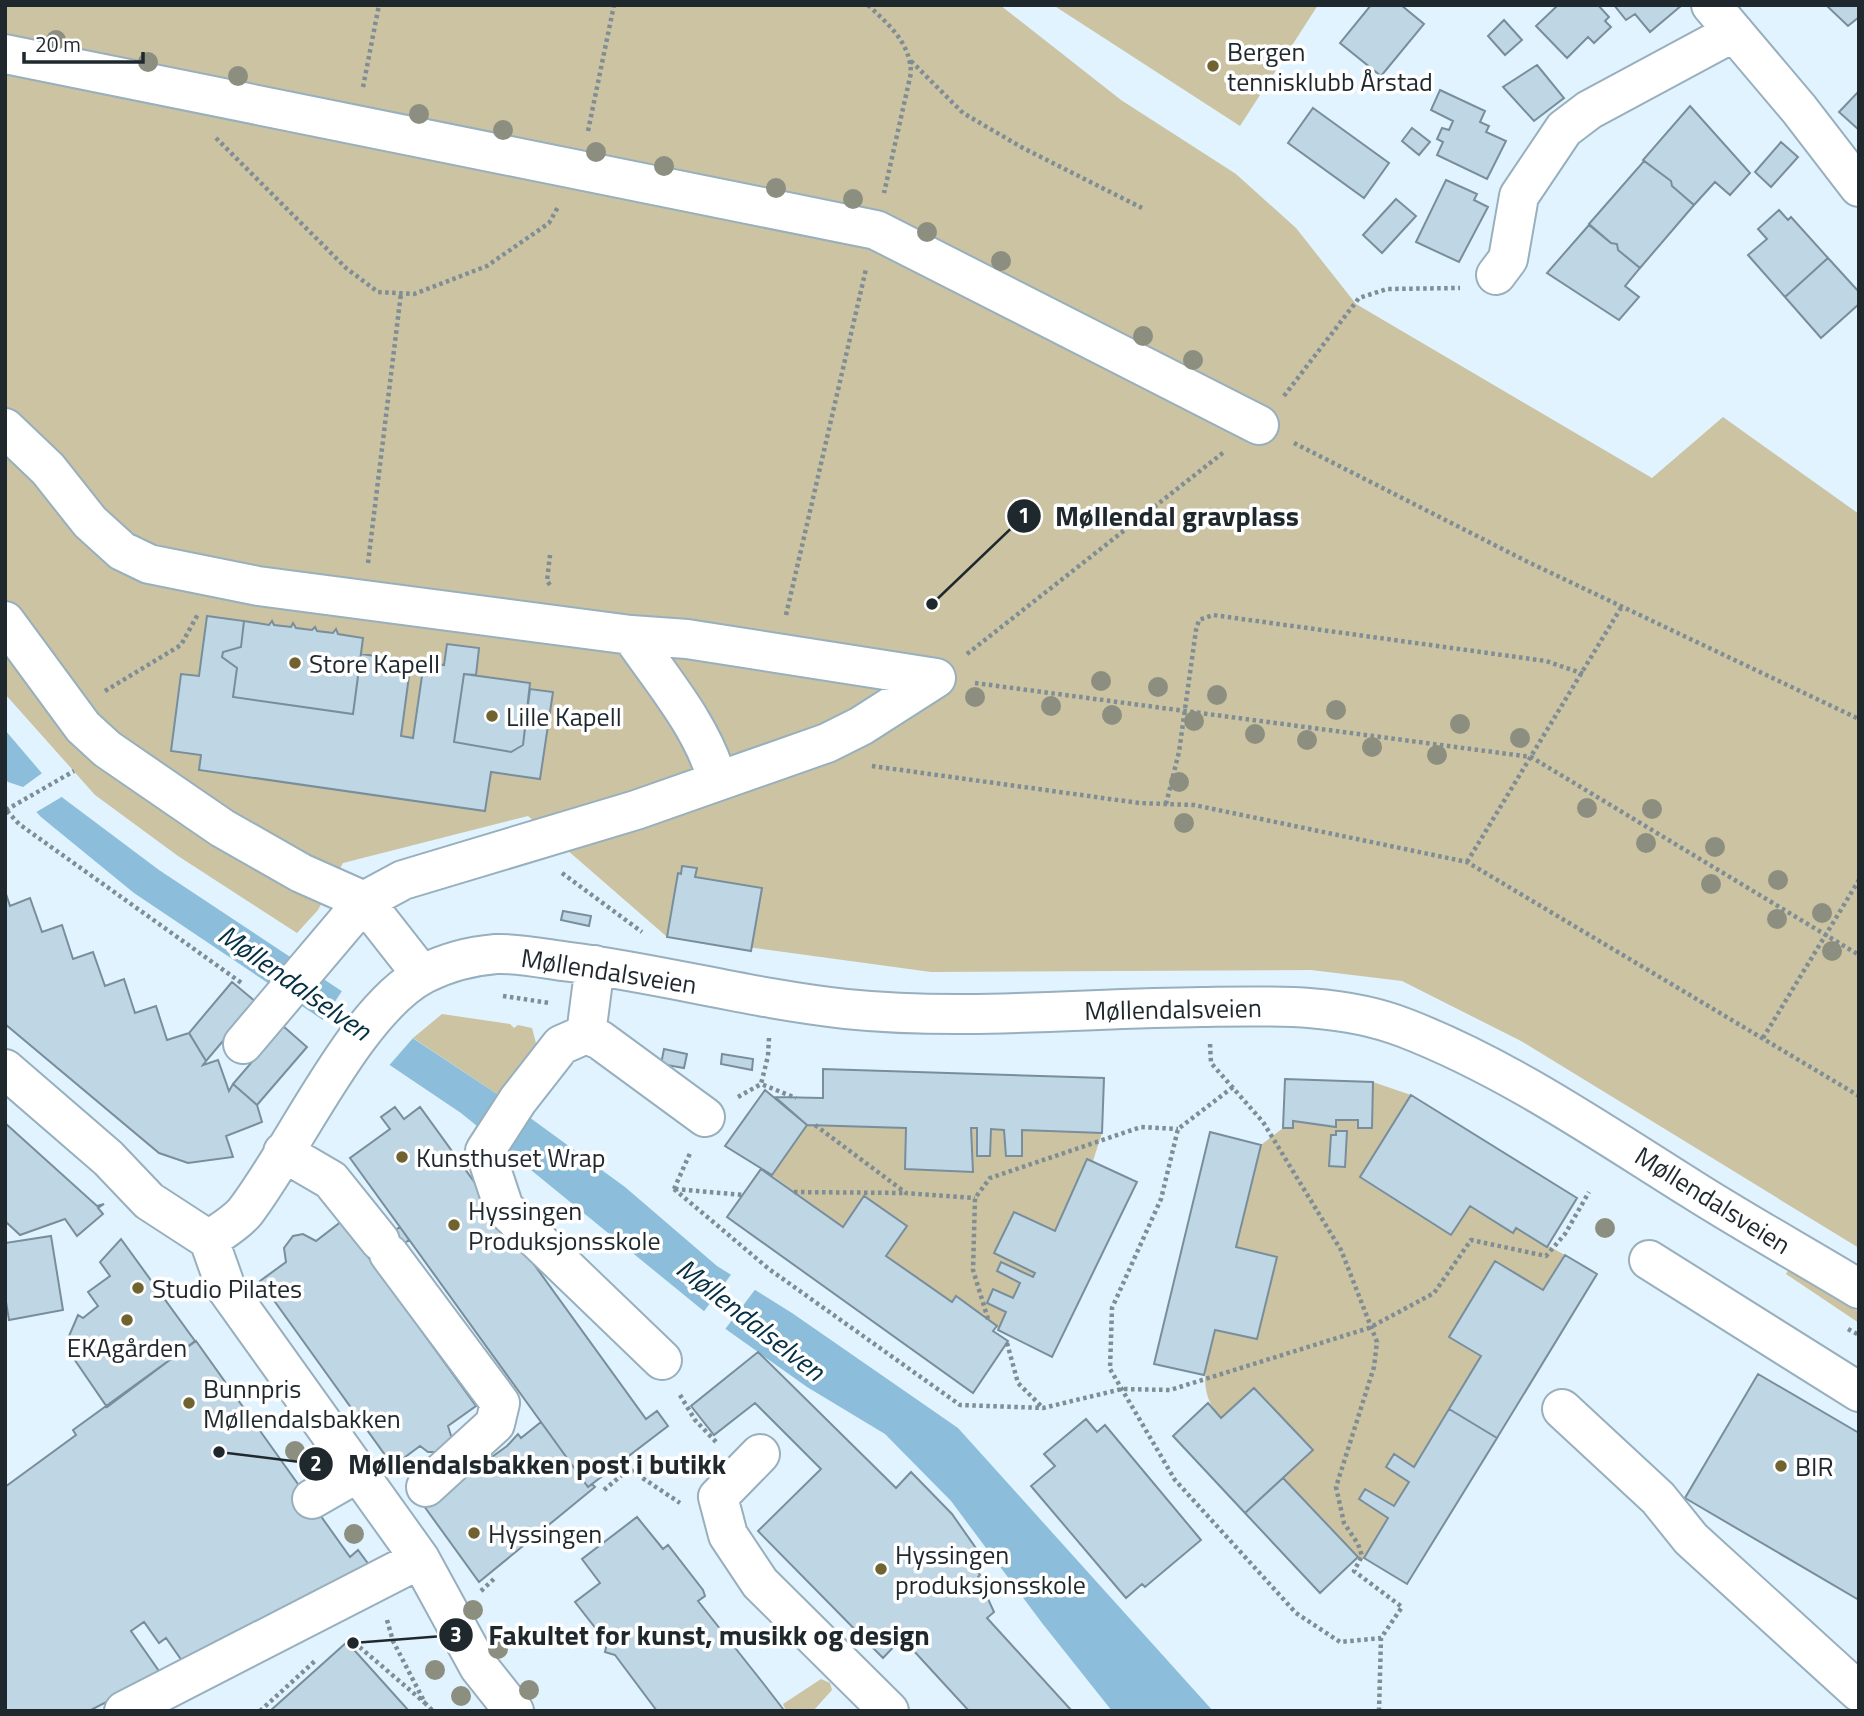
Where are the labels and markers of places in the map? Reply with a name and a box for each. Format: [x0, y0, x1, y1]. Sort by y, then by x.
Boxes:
place label: Bergen tennisklubb Årstad [1227, 32, 1433, 101]
marker: Bergen tennisklubb Årstad [1205, 58, 1221, 74]
callout: Møllendal gravplass [1006, 491, 1313, 540]
place label: Store Kapell [309, 644, 440, 683]
marker: Store Kapell [287, 655, 303, 671]
place label: Lille Kapell [506, 697, 622, 736]
marker: Lille Kapell [484, 708, 500, 724]
place label: Kunsthuset Wrap [416, 1138, 606, 1177]
marker: Kunsthuset Wrap [394, 1149, 410, 1165]
place label: Hyssingen Produksjonsskole [468, 1191, 661, 1260]
marker: Hyssingen Produksjonsskole [446, 1217, 462, 1233]
place label: Studio Pilates [152, 1269, 302, 1308]
marker: Studio Pilates [130, 1280, 146, 1296]
marker: EKAgården [119, 1312, 135, 1328]
place label: EKAgården [67, 1328, 187, 1367]
place label: Bunnpris Møllendalsbakken [203, 1369, 401, 1438]
marker: Bunnpris Møllendalsbakken [181, 1395, 197, 1411]
callout: Møllendalsbakken post i butikk [299, 1439, 740, 1488]
place label: BIR [1795, 1447, 1833, 1486]
marker: BIR [1773, 1458, 1789, 1474]
place label: Hyssingen [488, 1514, 602, 1553]
marker: Hyssingen [466, 1525, 482, 1541]
place label: Hyssingen produksjonsskole [895, 1535, 1086, 1604]
marker: Hyssingen produksjonsskole [873, 1561, 889, 1577]
callout: Fakultet for kunst, musikk og design [439, 1610, 944, 1659]

